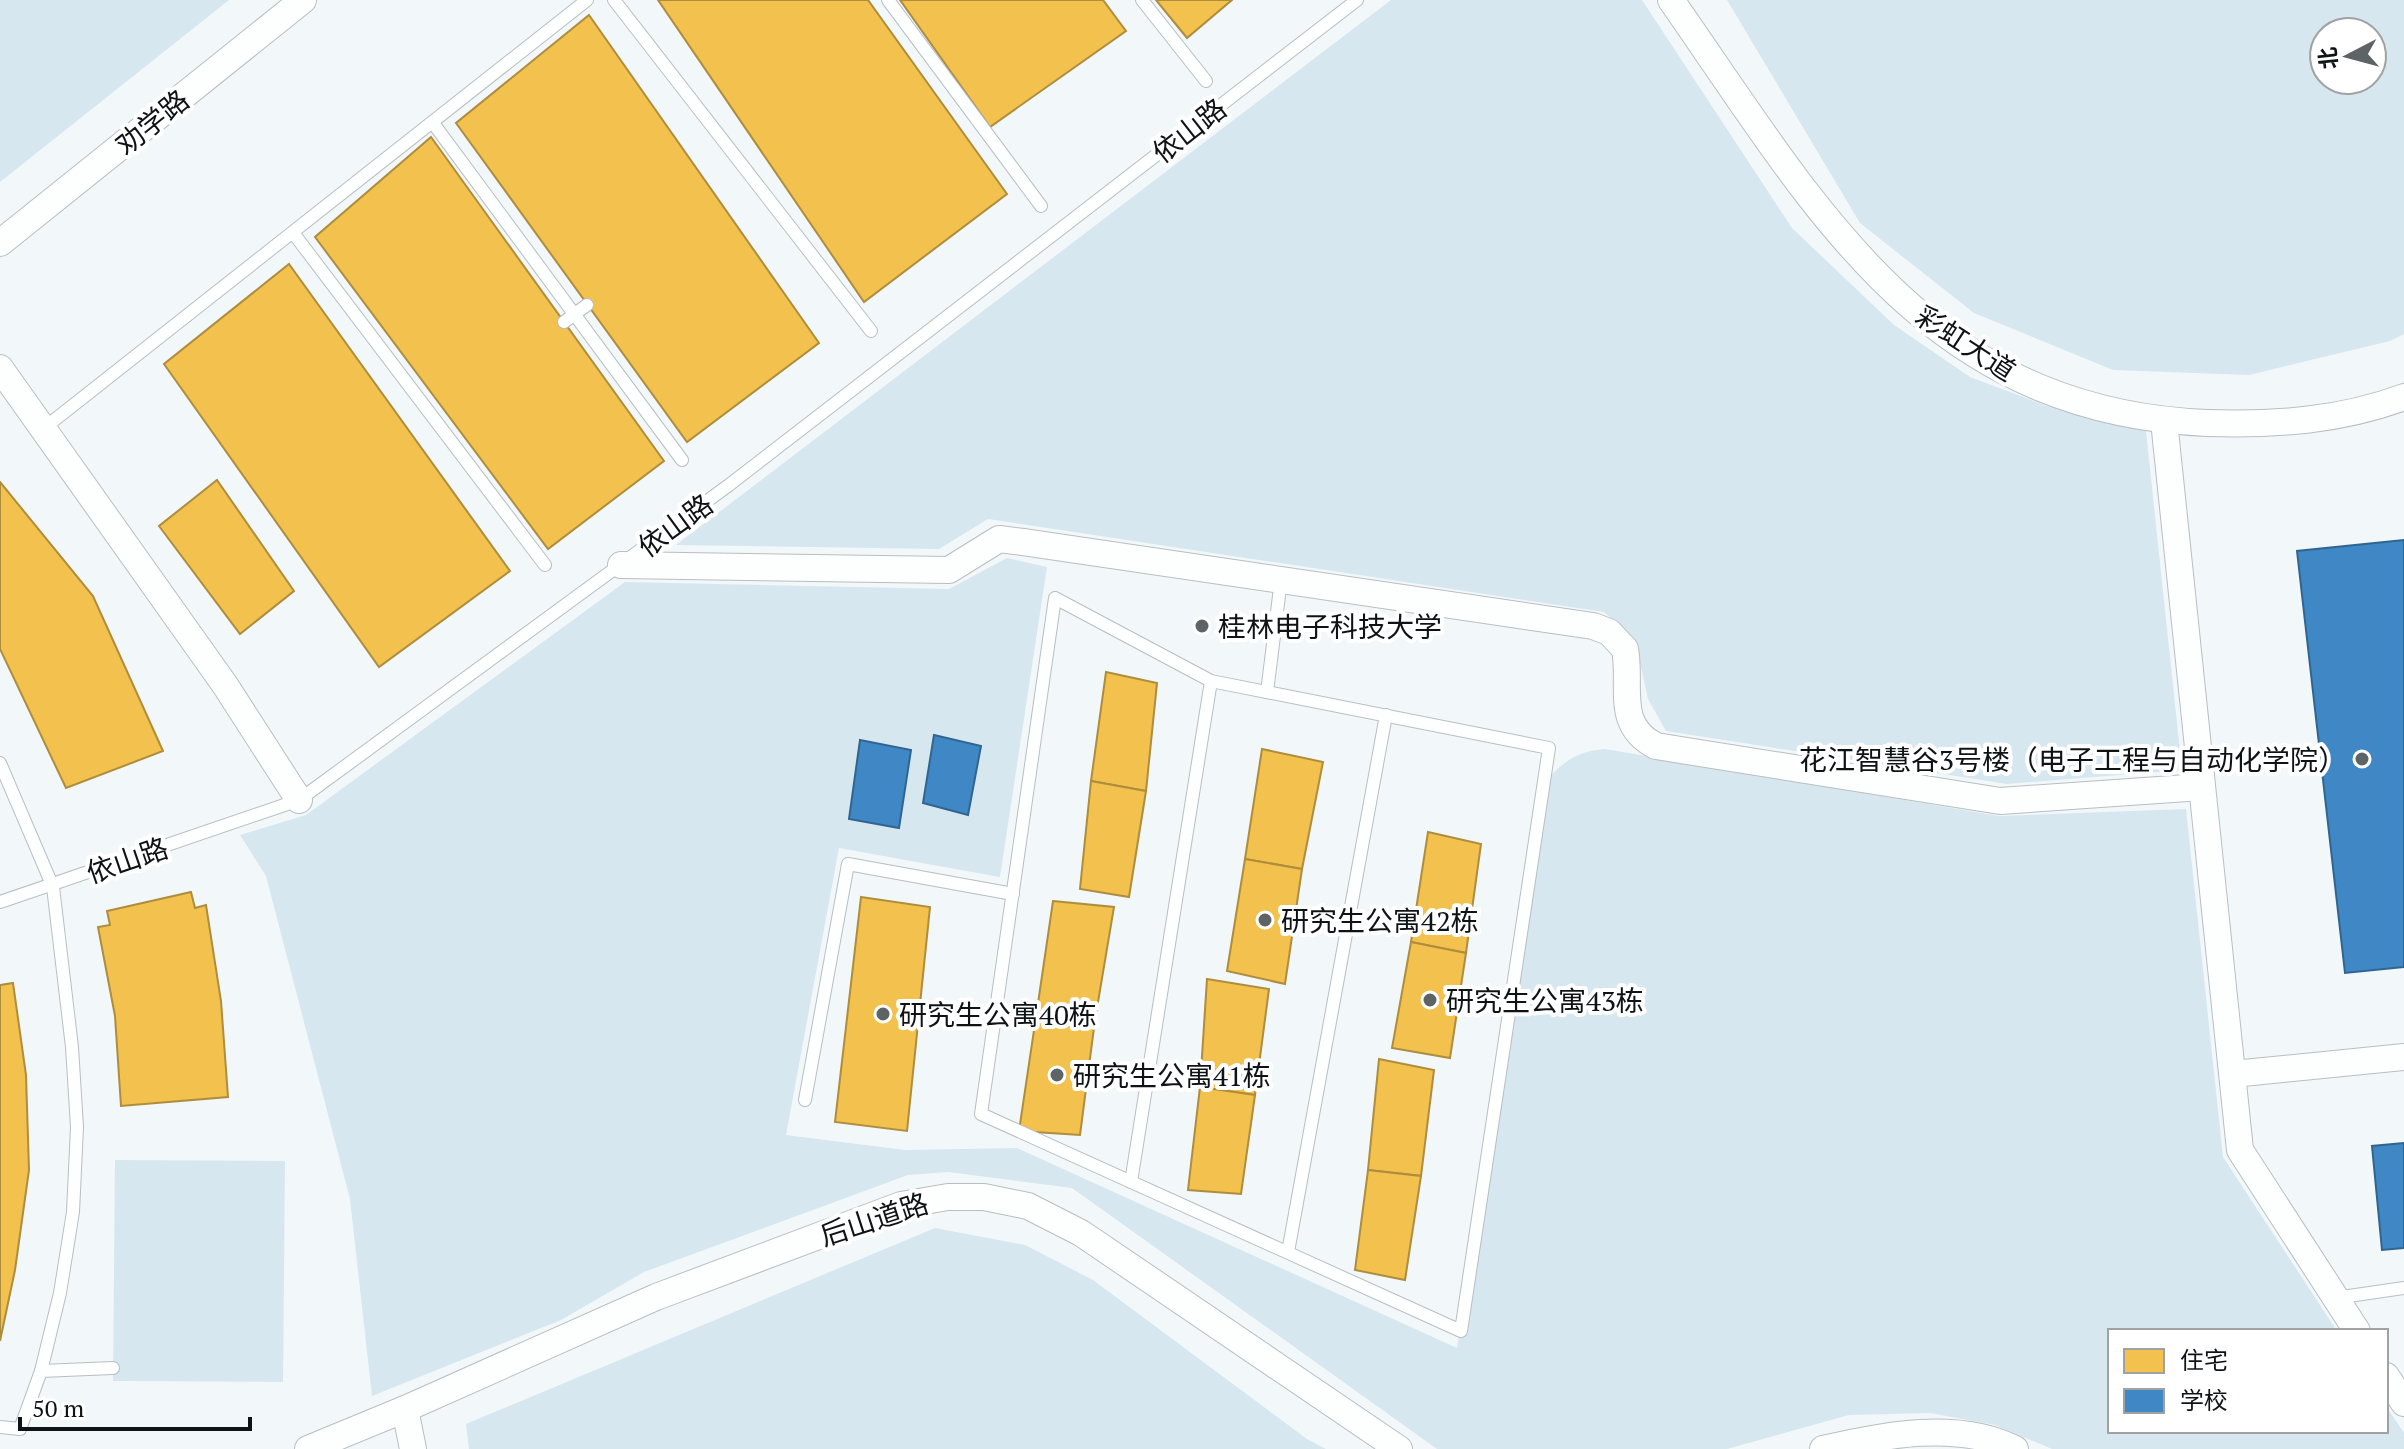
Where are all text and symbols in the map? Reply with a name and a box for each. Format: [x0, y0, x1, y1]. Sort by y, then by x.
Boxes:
north arrow [2308, 16, 2388, 96]
text: 北 [2312, 46, 2343, 71]
street label: 劝学路 [108, 81, 196, 163]
street label: 依山路 [1145, 90, 1233, 170]
street label: 彩虹大道 [1909, 297, 2023, 389]
street label: 依山路 [630, 485, 720, 565]
place label: 桂林电子科技大学 [1218, 608, 1442, 645]
marker: 桂林电子科技大学 [1193, 617, 1211, 635]
place label: 花江智慧谷3号楼（电子工程与自动化学院） [1799, 741, 2346, 778]
marker: 花江智慧谷3号楼（电子工程与自动化学院） [2353, 750, 2371, 768]
street label: 依山路 [81, 829, 173, 891]
place label: 研究生公寓42栋 [1281, 902, 1479, 939]
marker: 研究生公寓42栋 [1256, 911, 1274, 929]
place label: 研究生公寓43栋 [1446, 982, 1644, 1019]
marker: 研究生公寓43栋 [1421, 991, 1439, 1009]
place label: 研究生公寓40栋 [899, 996, 1097, 1033]
marker: 研究生公寓40栋 [874, 1005, 892, 1023]
place label: 研究生公寓41栋 [1073, 1057, 1271, 1094]
marker: 研究生公寓41栋 [1048, 1066, 1066, 1084]
street label: 后山道路 [815, 1184, 933, 1254]
legend [2108, 1329, 2388, 1433]
text: 住宅 [2180, 1344, 2228, 1376]
scale bar [20, 1381, 250, 1431]
text: 学校 [2180, 1384, 2228, 1416]
text: 50 m [32, 1392, 84, 1424]

